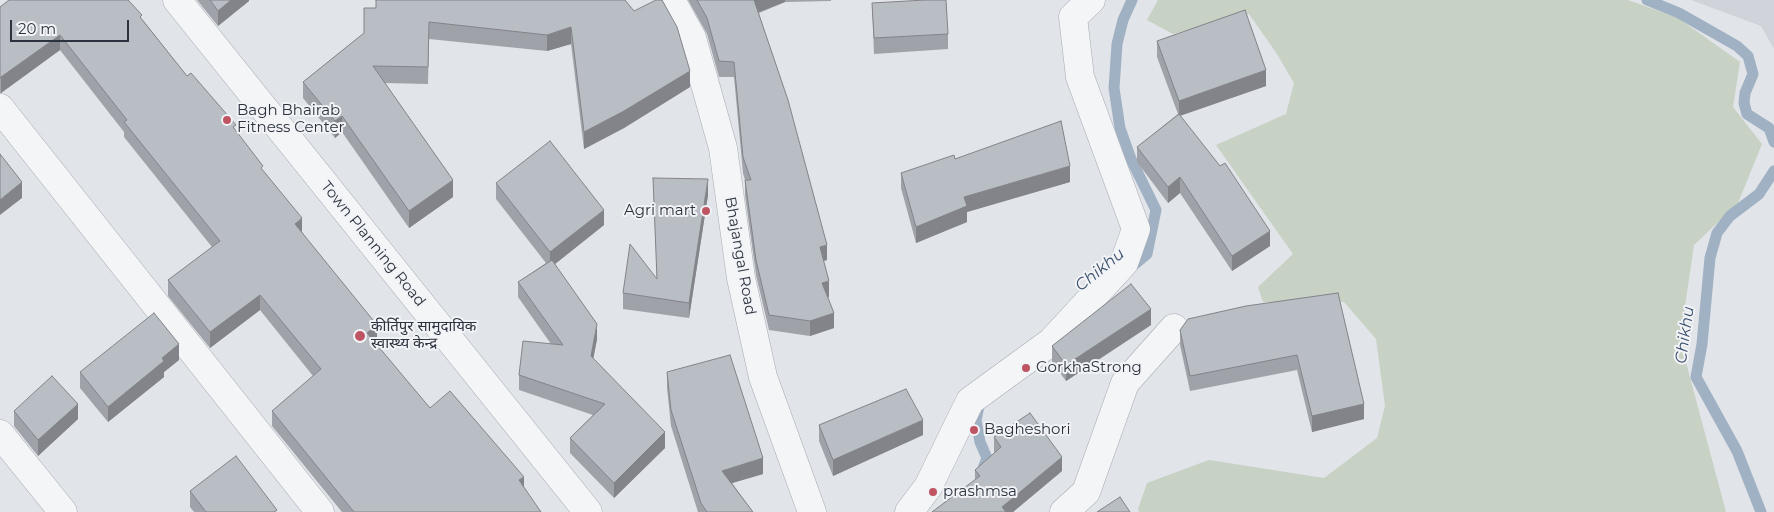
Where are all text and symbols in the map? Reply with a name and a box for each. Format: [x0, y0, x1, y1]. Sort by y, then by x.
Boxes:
scale bar [12, 10, 131, 42]
text: 20 m [18, 19, 56, 38]
place label: Bagh Bhairab Fitness Center [237, 102, 345, 137]
marker: Bagh Bhairab Fitness Center [221, 114, 233, 126]
street label: Town Planning Road [317, 178, 429, 310]
street label: Bhajangal Road [721, 195, 759, 317]
place label: Agri mart [624, 202, 696, 220]
marker: Agri mart [700, 205, 712, 217]
water label: Chikhu [1072, 244, 1128, 296]
water label: Chikhu [1671, 305, 1699, 365]
place label: कीर्तिपुर सामुदायिक स्वास्थ्य केन्द्र [371, 318, 476, 353]
marker: कीर्तिपुर सामुदायिक स्वास्थ्य केन्द्र [353, 329, 367, 343]
place label: GorkhaStrong [1036, 359, 1142, 377]
marker: GorkhaStrong [1020, 362, 1032, 374]
place label: Bagheshori [984, 421, 1070, 439]
marker: Bagheshori [968, 424, 980, 436]
place label: prashmsa [943, 483, 1017, 501]
marker: prashmsa [927, 486, 939, 498]

